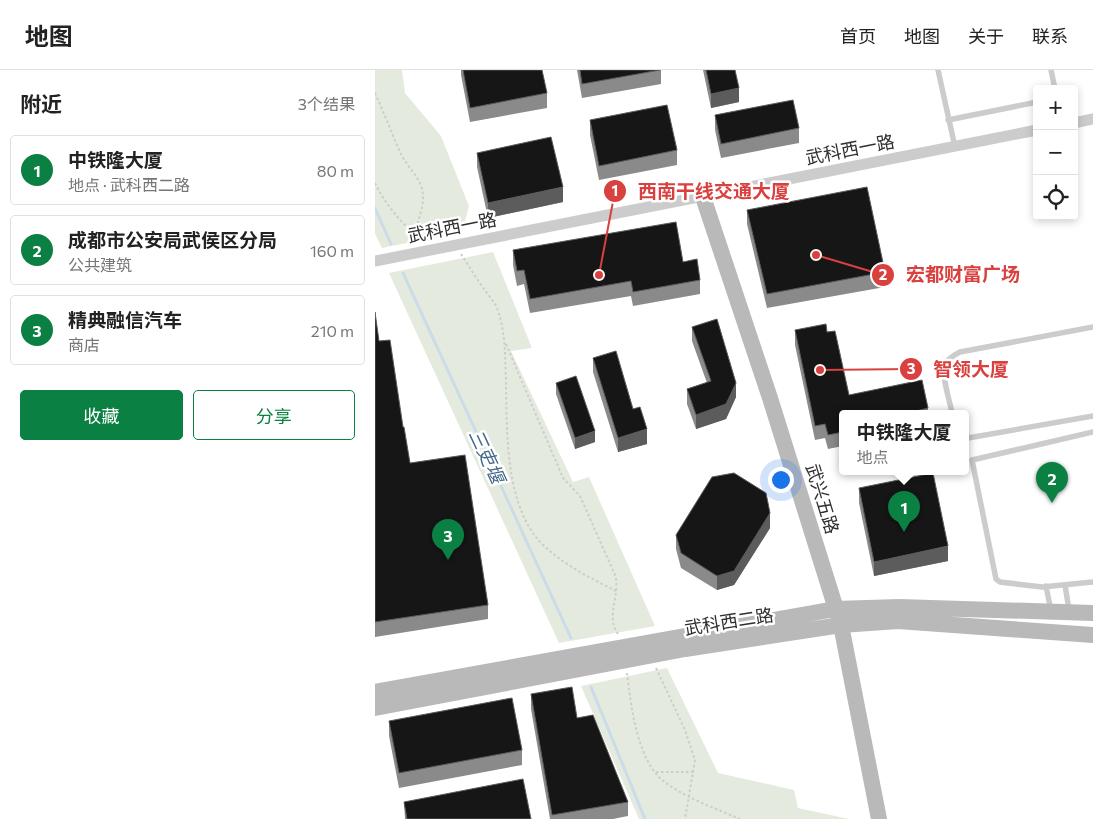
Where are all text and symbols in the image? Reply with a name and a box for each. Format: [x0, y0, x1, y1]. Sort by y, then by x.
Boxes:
text: 地图 [25, 21, 73, 50]
text: 首页 [840, 25, 876, 47]
text: 地图 [904, 25, 940, 47]
text: 关于 [968, 25, 1004, 47]
text: 联系 [1032, 25, 1068, 47]
map controls [1033, 85, 1078, 220]
button: + [1033, 85, 1078, 130]
text: 附近 [20, 91, 62, 116]
text: 3个结果 [298, 94, 355, 113]
street label: 武科西一路 [804, 130, 896, 168]
button: − [1033, 130, 1078, 175]
text: 中铁隆大厦 [68, 148, 163, 171]
text: 1 [33, 161, 41, 180]
text: 80 m [317, 161, 354, 180]
callout: 西南干线交通大厦 [603, 174, 800, 208]
text: 地点 · 武科西二路 [68, 175, 190, 194]
button: locate [1033, 175, 1078, 220]
text: 西南干线交通大厦 [638, 179, 790, 202]
text: 1 [612, 181, 618, 199]
street label: 武科西一路 [406, 208, 498, 246]
text: 成都市公安局武侯区分局 [68, 228, 277, 251]
text: 2 [32, 241, 42, 260]
text: 160 m [310, 241, 354, 260]
text: 公共建筑 [68, 255, 132, 274]
callout: 宏都财富广场 [871, 258, 1030, 292]
text: 宏都财富广场 [906, 262, 1020, 285]
text: 2 [879, 265, 887, 283]
text: 精典融信汽车 [68, 308, 182, 331]
text: 3 [32, 321, 42, 340]
text: 210 m [311, 321, 354, 340]
text: 商店 [68, 335, 100, 354]
callout: 智领大厦 [898, 352, 1019, 386]
text: 智领大厦 [933, 357, 1009, 380]
text: 3 [907, 359, 916, 377]
button: 收藏 [20, 390, 183, 440]
button: 分享 [193, 390, 355, 440]
popup [839, 410, 969, 475]
text: 中铁隆大厦 [856, 420, 952, 443]
water label: 三吏堰 [465, 425, 511, 489]
text: 地点 [856, 447, 889, 466]
street label: 武兴五路 [802, 461, 844, 536]
pin: 2 [1036, 462, 1068, 503]
your location [768, 467, 794, 493]
pin: 1 [888, 491, 920, 532]
pin: 3 [432, 519, 464, 560]
street label: 武科西二路 [683, 603, 775, 639]

